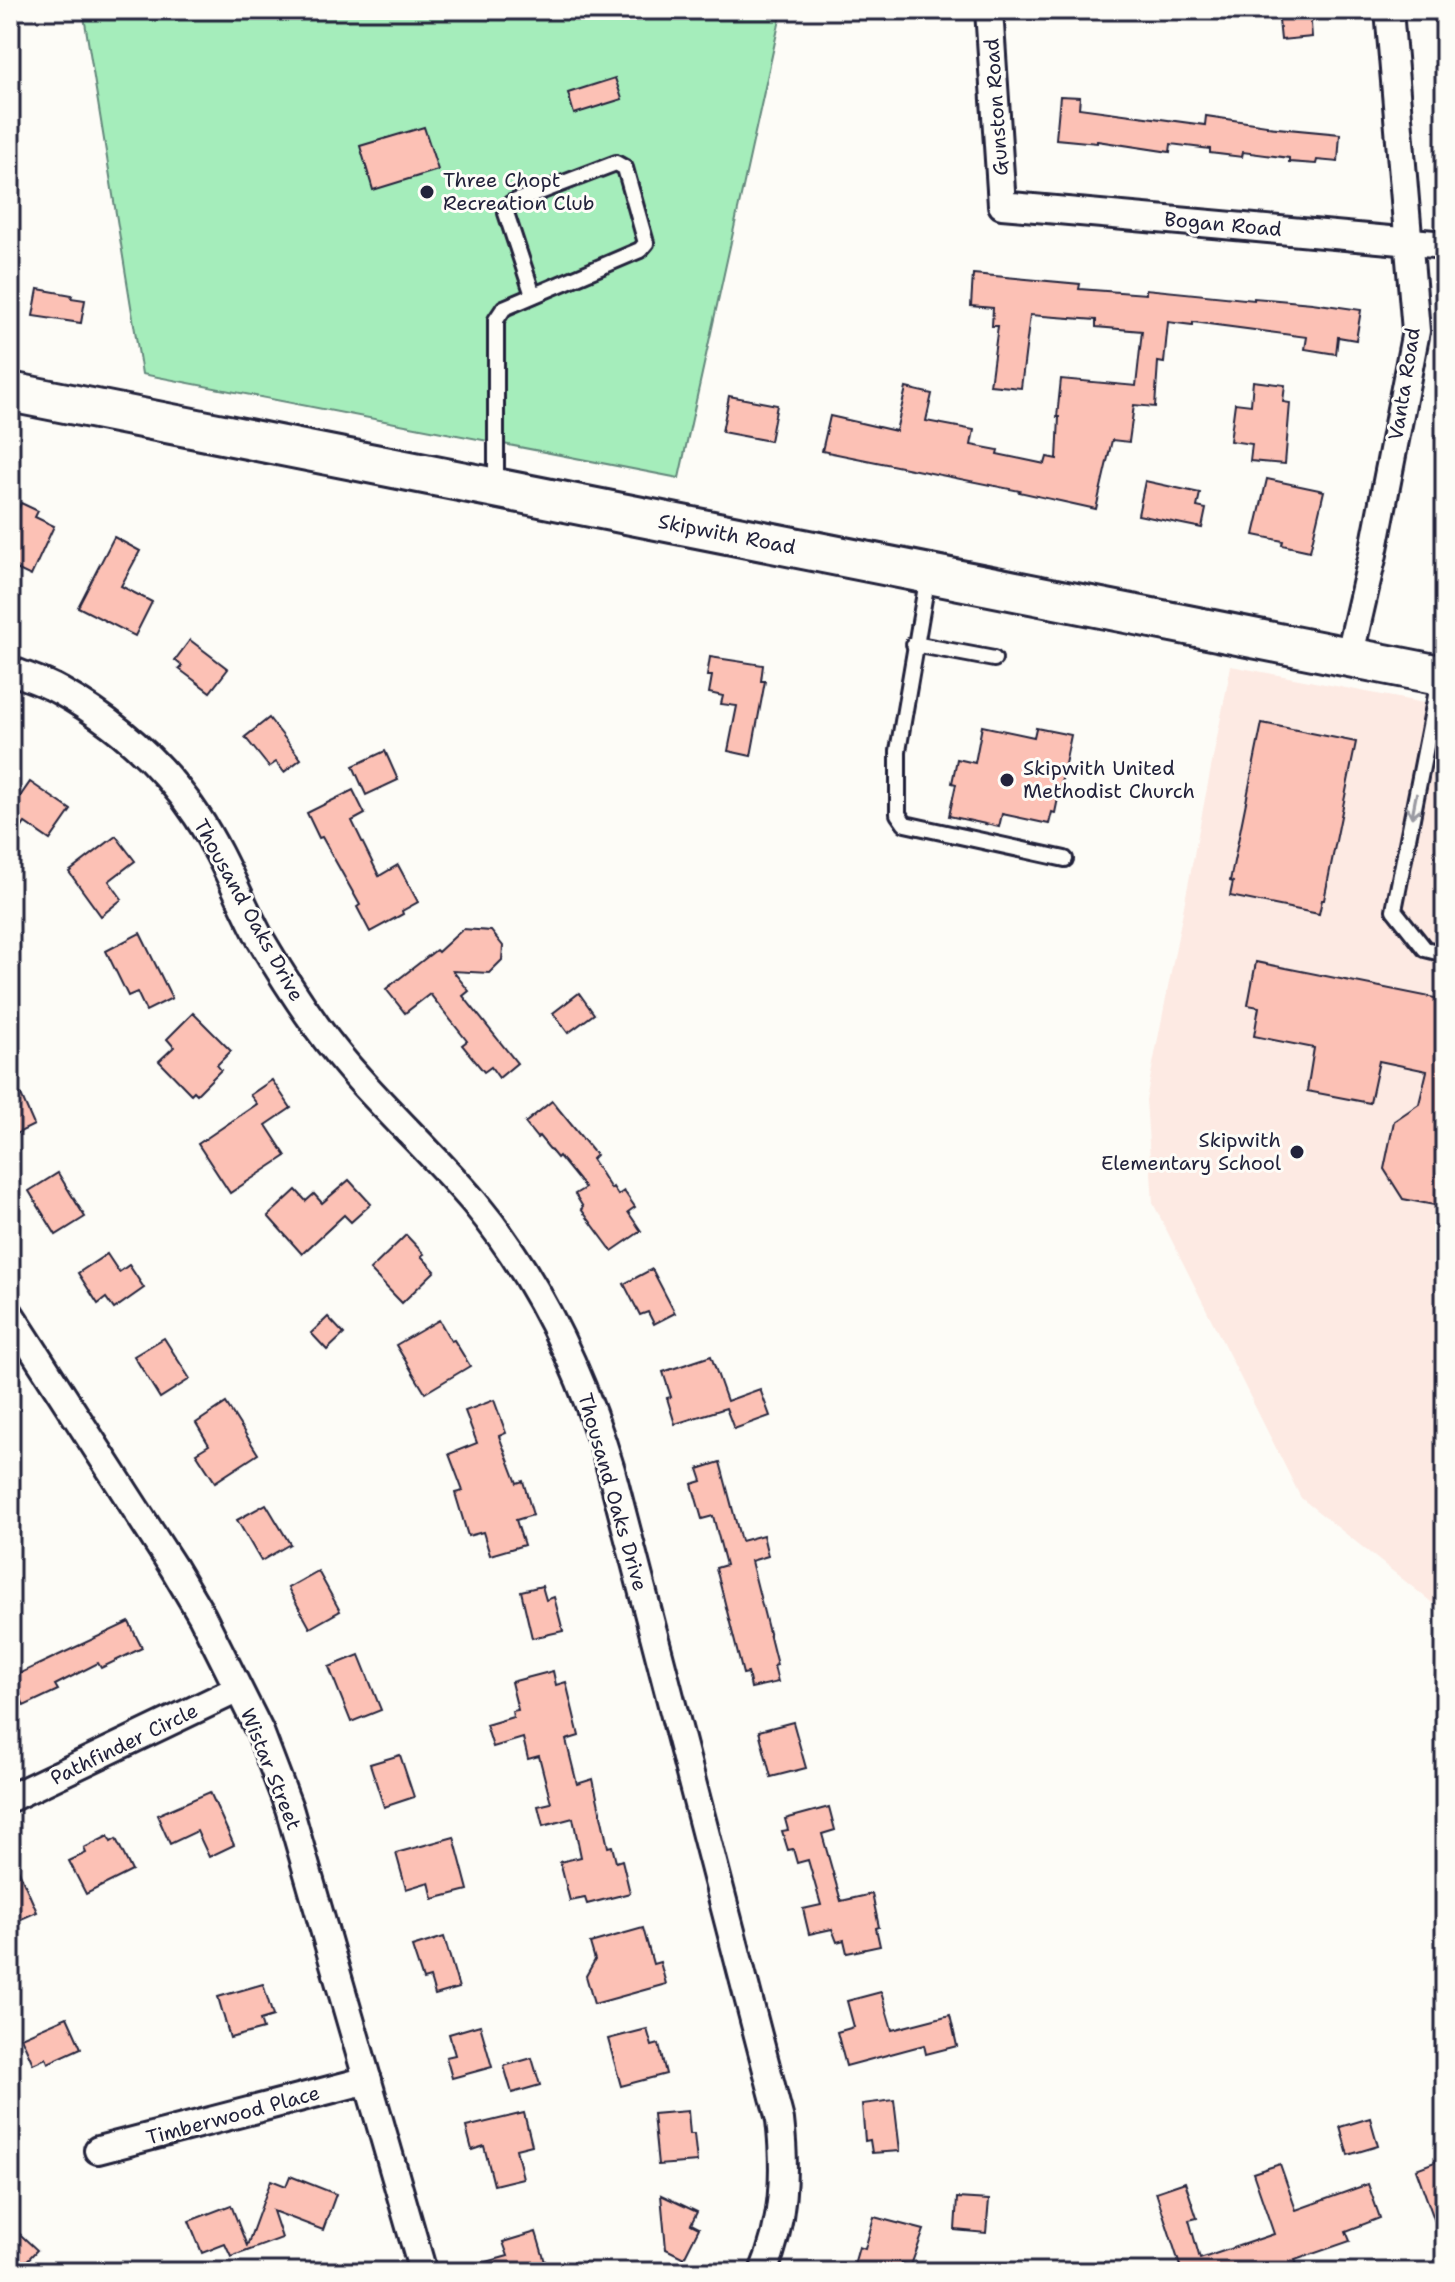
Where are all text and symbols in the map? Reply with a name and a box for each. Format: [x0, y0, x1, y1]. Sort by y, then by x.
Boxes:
street label: Gunston Road [978, 37, 1014, 177]
place label: Three Chopt Recreation Club [443, 167, 595, 216]
marker: Three Chopt Recreation Club [418, 183, 436, 201]
street label: Bogan Road [1163, 206, 1283, 242]
street label: Vanta Road [1382, 325, 1426, 442]
street label: Skipwith Road [656, 508, 798, 560]
place label: Skipwith United Methodist Church [1023, 755, 1195, 804]
marker: Skipwith United Methodist Church [998, 771, 1016, 789]
one-way arrow [1406, 793, 1421, 819]
street label: Thousand Oaks Drive [188, 814, 310, 1006]
place label: Skipwith Elementary School [1101, 1127, 1281, 1176]
marker: Skipwith Elementary School [1288, 1143, 1306, 1161]
street label: Thousand Oaks Drive [572, 1390, 654, 1594]
street label: Pathfinder Circle [46, 1697, 202, 1791]
street label: Wistar Street [235, 1704, 307, 1834]
street label: Timberwood Place [143, 2079, 323, 2151]

